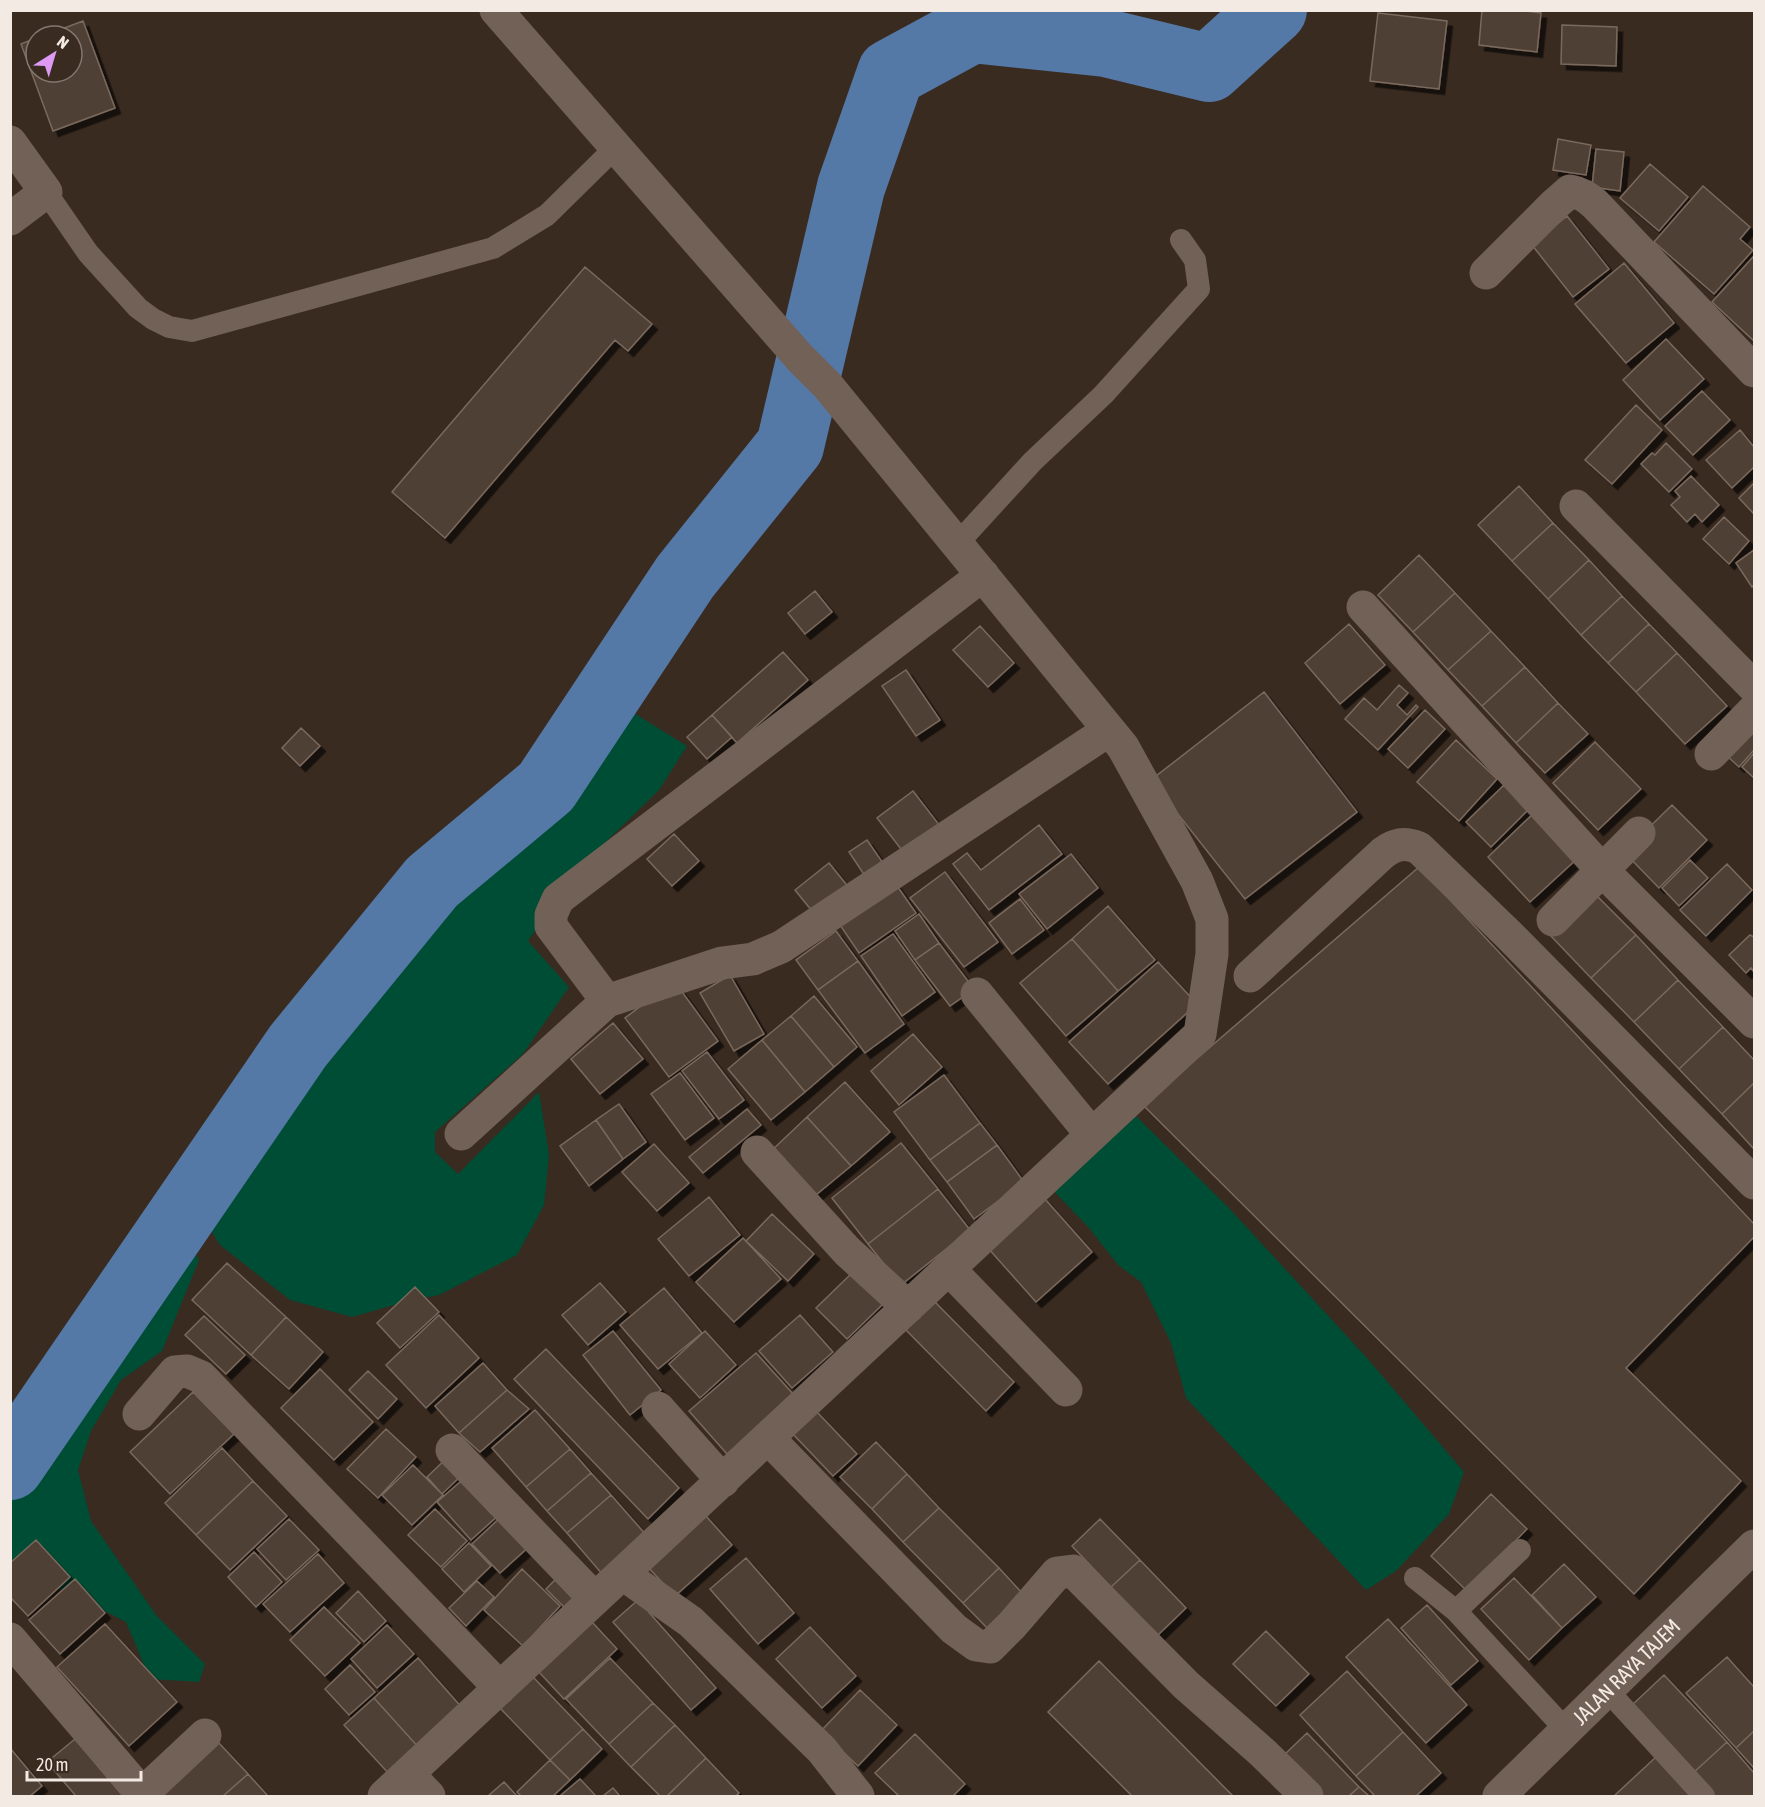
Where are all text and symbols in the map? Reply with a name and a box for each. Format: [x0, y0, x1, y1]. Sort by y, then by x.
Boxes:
north arrow [24, 24, 84, 84]
text: N [54, 32, 72, 52]
street label: JALAN RAYA TAJEM [1568, 1614, 1685, 1729]
scale bar [27, 1744, 141, 1782]
text: 20 m [36, 1754, 68, 1775]

